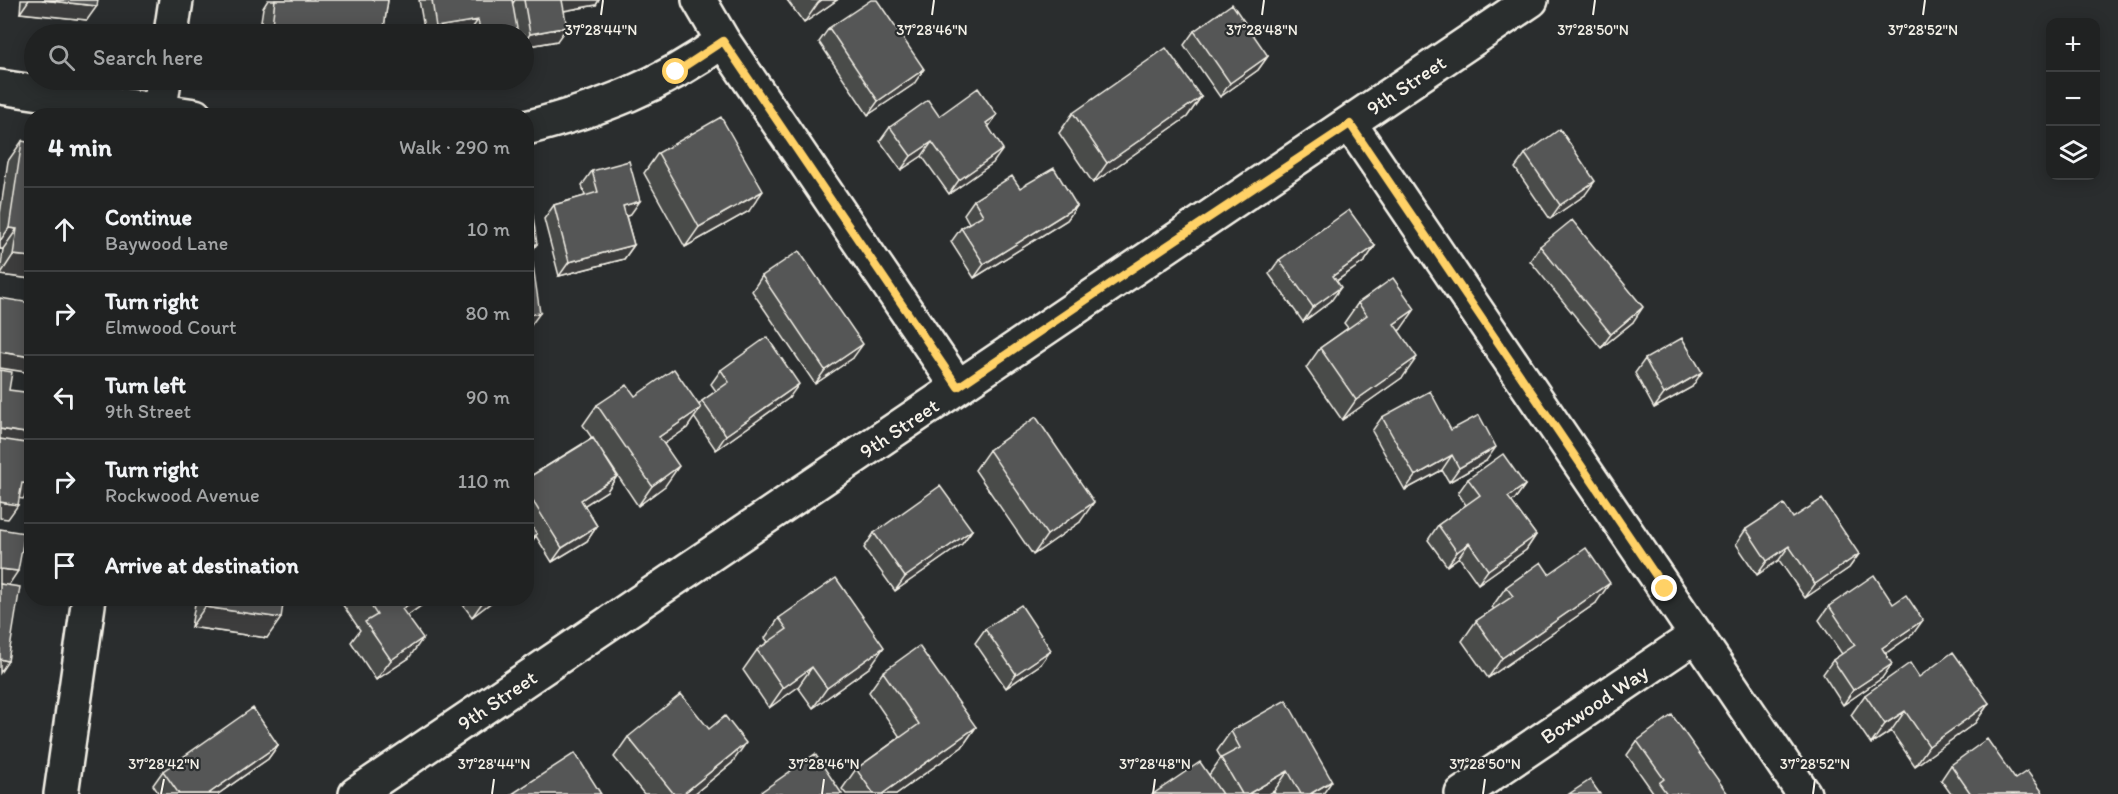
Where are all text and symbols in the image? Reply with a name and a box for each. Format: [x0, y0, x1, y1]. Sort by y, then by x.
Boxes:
map controls [2046, 18, 2100, 180]
button: + [2046, 18, 2100, 72]
text: 37°28'44"N [565, 21, 637, 39]
text: 37°28'46"N [896, 21, 968, 39]
text: 37°28'48"N [1226, 21, 1298, 39]
text: 37°28'50"N [1557, 21, 1629, 39]
text: 37°28'52"N [1888, 21, 1958, 39]
search box [24, 24, 534, 90]
icon: search [45, 41, 78, 74]
text: Search here [93, 44, 203, 71]
street label: 9th Street [1362, 49, 1451, 121]
route start [662, 58, 688, 84]
button: − [2046, 72, 2100, 126]
button: layers [2046, 126, 2100, 180]
text: 4 min [48, 131, 112, 163]
text: Walk · 290 m [399, 135, 510, 159]
text: Continue [105, 204, 192, 231]
icon: ahead [48, 213, 81, 246]
text: 10 m [467, 217, 510, 241]
text: Baywood Lane [105, 231, 228, 255]
text: Turn right [105, 288, 199, 315]
icon: right [48, 297, 81, 330]
text: 80 m [465, 301, 510, 325]
text: Elmwood Court [105, 315, 237, 339]
text: Turn left [105, 372, 186, 399]
icon: left [48, 381, 81, 414]
text: 90 m [466, 385, 510, 409]
street label: 9th Street [855, 392, 944, 464]
text: 9th Street [105, 399, 191, 423]
text: Turn right [105, 456, 199, 483]
icon: right [48, 465, 81, 498]
text: 110 m [458, 469, 510, 493]
text: Rockwood Avenue [105, 483, 260, 507]
icon: arrive [48, 549, 81, 582]
text: Arrive at destination [105, 552, 299, 579]
route end [1651, 575, 1677, 601]
street label: Boxwood Way [1535, 659, 1653, 749]
street label: 9th Street [453, 664, 542, 736]
text: 37°28'42"N [128, 755, 200, 773]
text: 37°28'44"N [458, 755, 530, 773]
text: 37°28'46"N [788, 755, 860, 773]
text: 37°28'48"N [1119, 755, 1191, 773]
text: 37°28'50"N [1449, 755, 1521, 773]
text: 37°28'52"N [1780, 755, 1850, 773]

